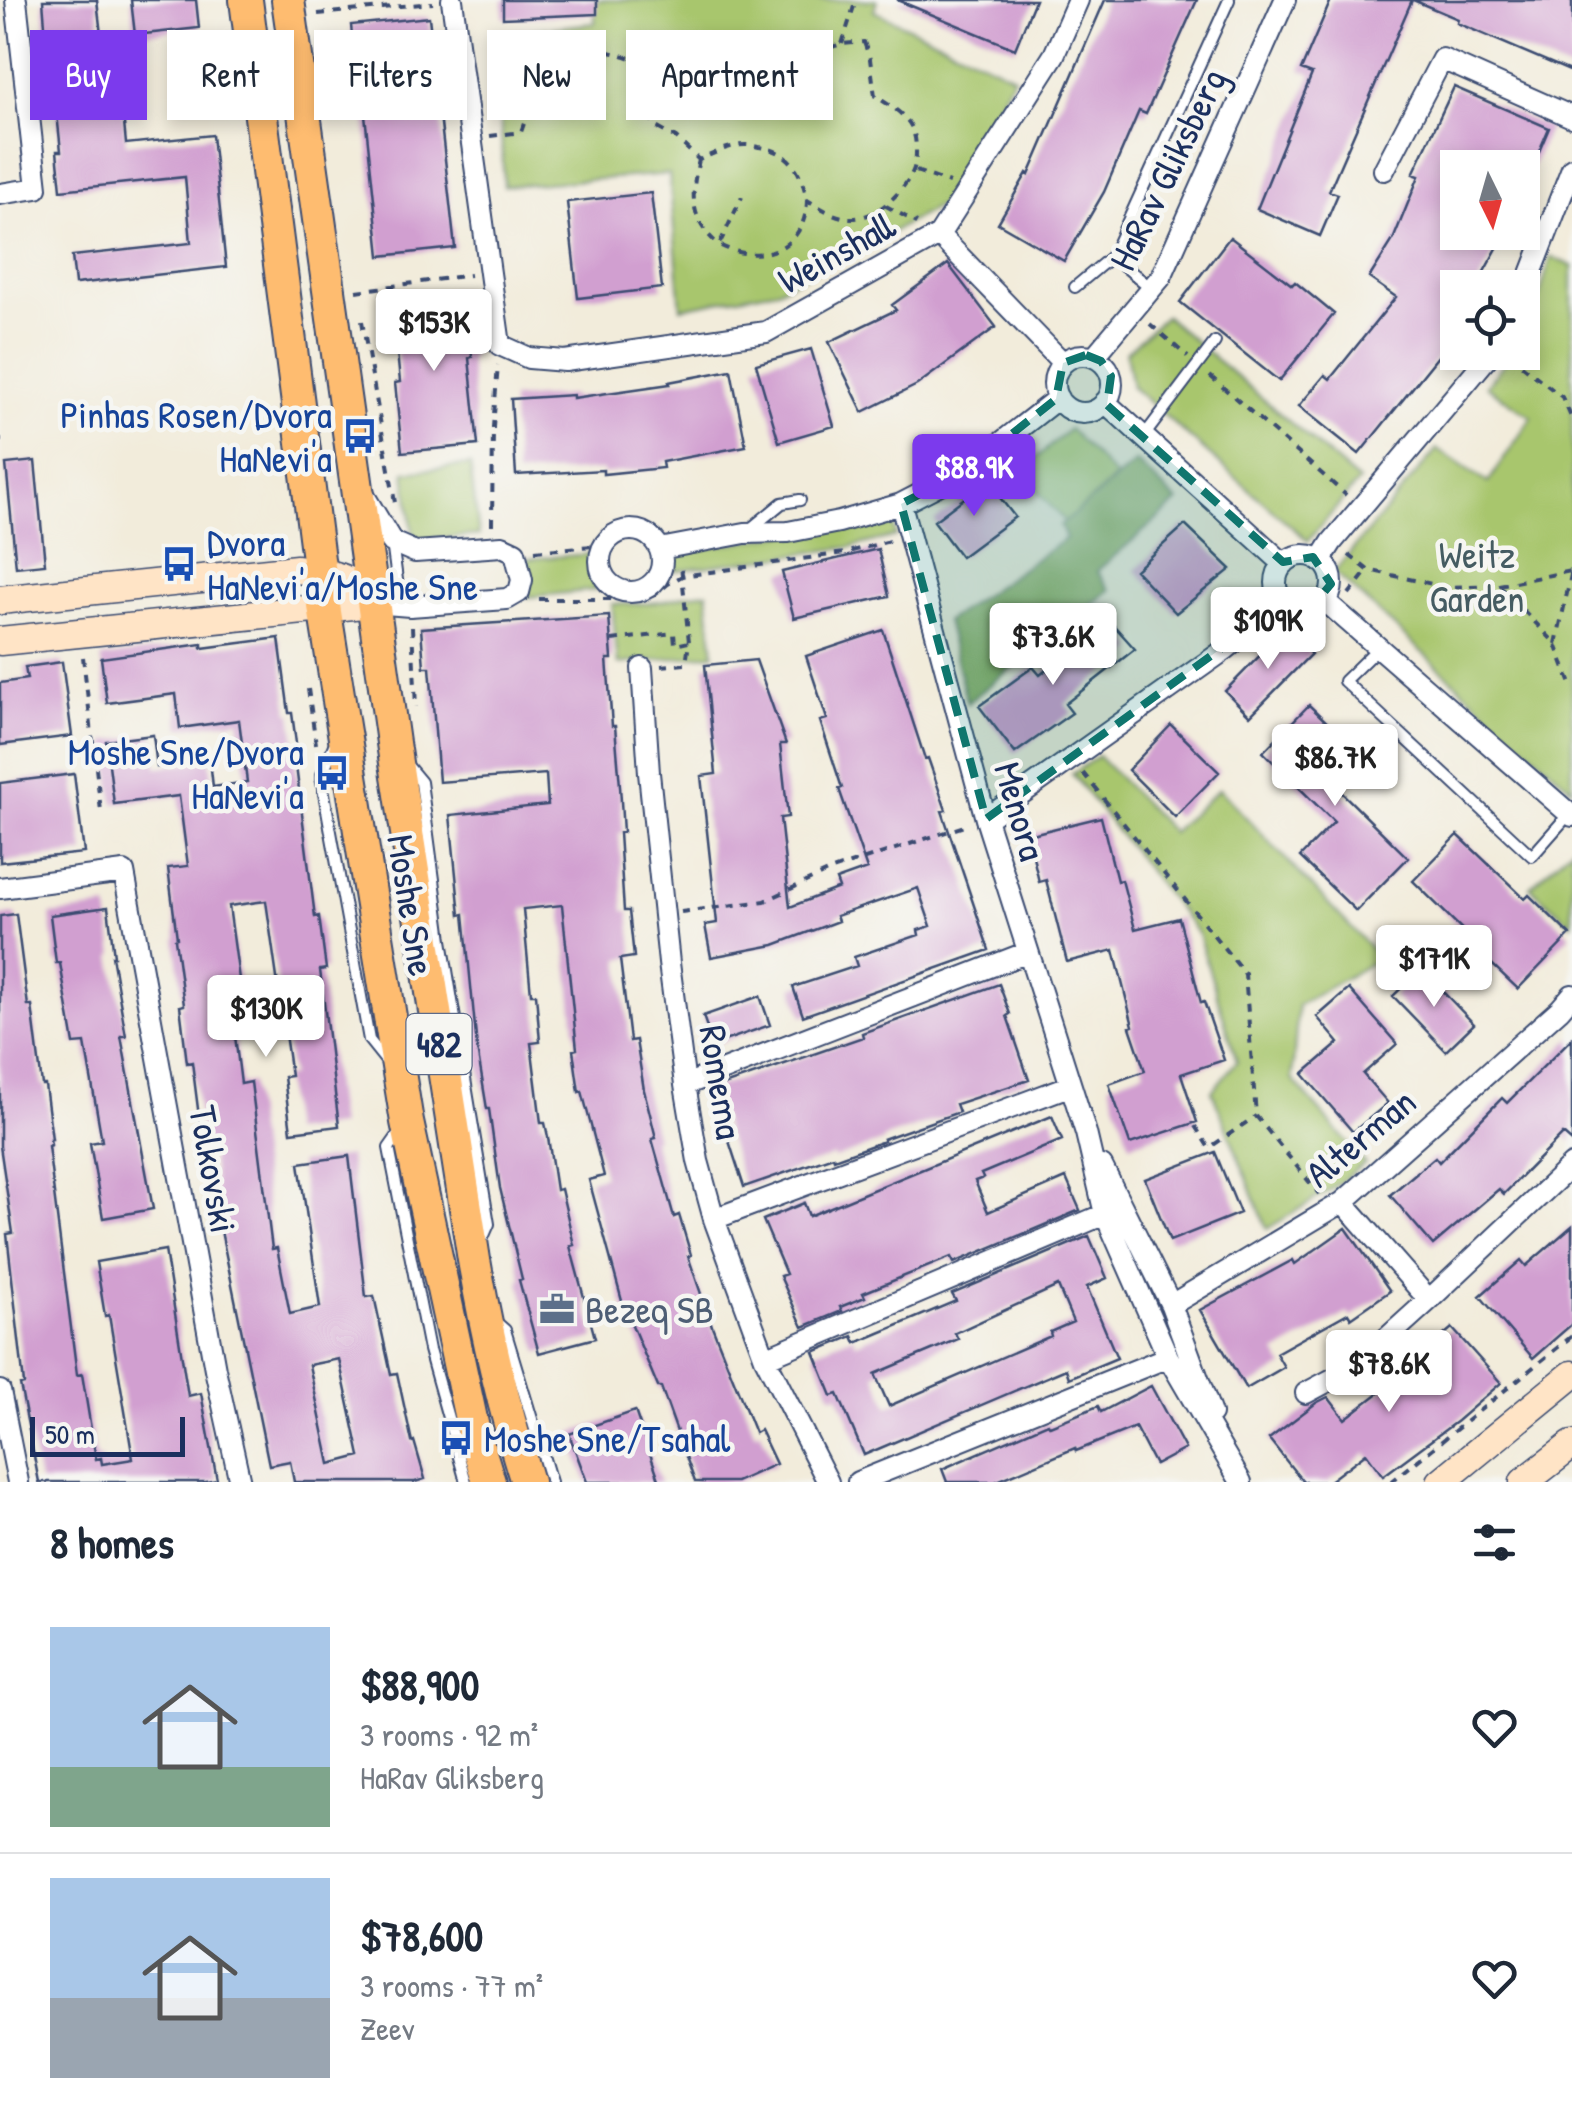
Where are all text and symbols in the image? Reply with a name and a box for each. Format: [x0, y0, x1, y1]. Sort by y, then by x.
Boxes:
chip: Buy [30, 30, 147, 120]
chip: Rent [167, 30, 294, 120]
chip: Filters [314, 30, 467, 120]
chip: New [487, 30, 606, 120]
chip: Apartment [626, 30, 833, 120]
street label: HaRav Gliksberg [1096, 59, 1238, 279]
north arrow [1440, 150, 1540, 250]
map controls [1440, 150, 1540, 370]
street label: Weinshall [768, 198, 904, 305]
button: locate [1440, 270, 1540, 370]
pin: $153K [364, 289, 504, 374]
text: $153K [398, 300, 470, 343]
place label: Pinhas Rosen/Dvora HaNevi'a [60, 388, 332, 484]
bus stop icon: Pinhas Rosen/Dvora HaNevi'a [341, 417, 379, 455]
pin: $88.9K [893, 434, 1055, 519]
text: $88.9K [934, 445, 1014, 488]
place label: Dvora HaNevi'a/Moshe Sne [207, 516, 478, 612]
park label: Weitz Garden [1430, 528, 1524, 624]
bus stop icon: Dvora HaNevi'a/Moshe Sne [160, 545, 198, 583]
pin: $109K [1198, 587, 1338, 672]
text: $109K [1233, 598, 1303, 641]
pin: $73.6K [972, 603, 1134, 688]
text: $73.6K [1012, 614, 1094, 657]
pin: $86.7K [1254, 724, 1416, 809]
place label: Moshe Sne/Dvora HaNevi'a [68, 725, 304, 821]
text: $86.7K [1294, 735, 1376, 778]
bus stop icon: Moshe Sne/Dvora HaNevi'a [313, 754, 351, 792]
street label: Menora [982, 756, 1060, 866]
street label: Moshe Sne [375, 831, 449, 979]
pin: $171K [1364, 925, 1504, 1010]
text: $171K [1398, 936, 1470, 979]
pin: $130K [196, 975, 336, 1060]
text: $130K [229, 986, 303, 1029]
road number: 482 [406, 1014, 472, 1074]
street label: Romema [687, 1021, 757, 1143]
street label: Alterman [1294, 1075, 1426, 1199]
street label: Tolkovski [177, 1101, 251, 1237]
place label: Bezeq SB [585, 1283, 714, 1335]
office icon: Bezeq SB [538, 1290, 576, 1328]
pin: $78.6K [1308, 1330, 1470, 1415]
text: $78.6K [1348, 1341, 1430, 1384]
scale bar [30, 1412, 185, 1456]
place label: Moshe Sne/Tsahal [484, 1412, 731, 1464]
text: 50 m [45, 1415, 95, 1453]
bus stop icon: Moshe Sne/Tsahal [437, 1419, 475, 1457]
text: 8 homes [50, 1514, 174, 1571]
icon: filters [1467, 1515, 1522, 1570]
text: $88,900 [360, 1656, 479, 1713]
icon: home [130, 1667, 250, 1787]
icon: heart [1467, 1700, 1522, 1755]
text: 3 rooms · 92 m² [360, 1713, 538, 1756]
text: HaRav Gliksberg [360, 1756, 544, 1799]
text: $78,600 [360, 1907, 483, 1964]
icon: home [130, 1918, 250, 2038]
icon: heart [1467, 1951, 1522, 2006]
text: 3 rooms · 77 m² [360, 1964, 543, 2007]
text: Zeev [360, 2007, 415, 2050]

